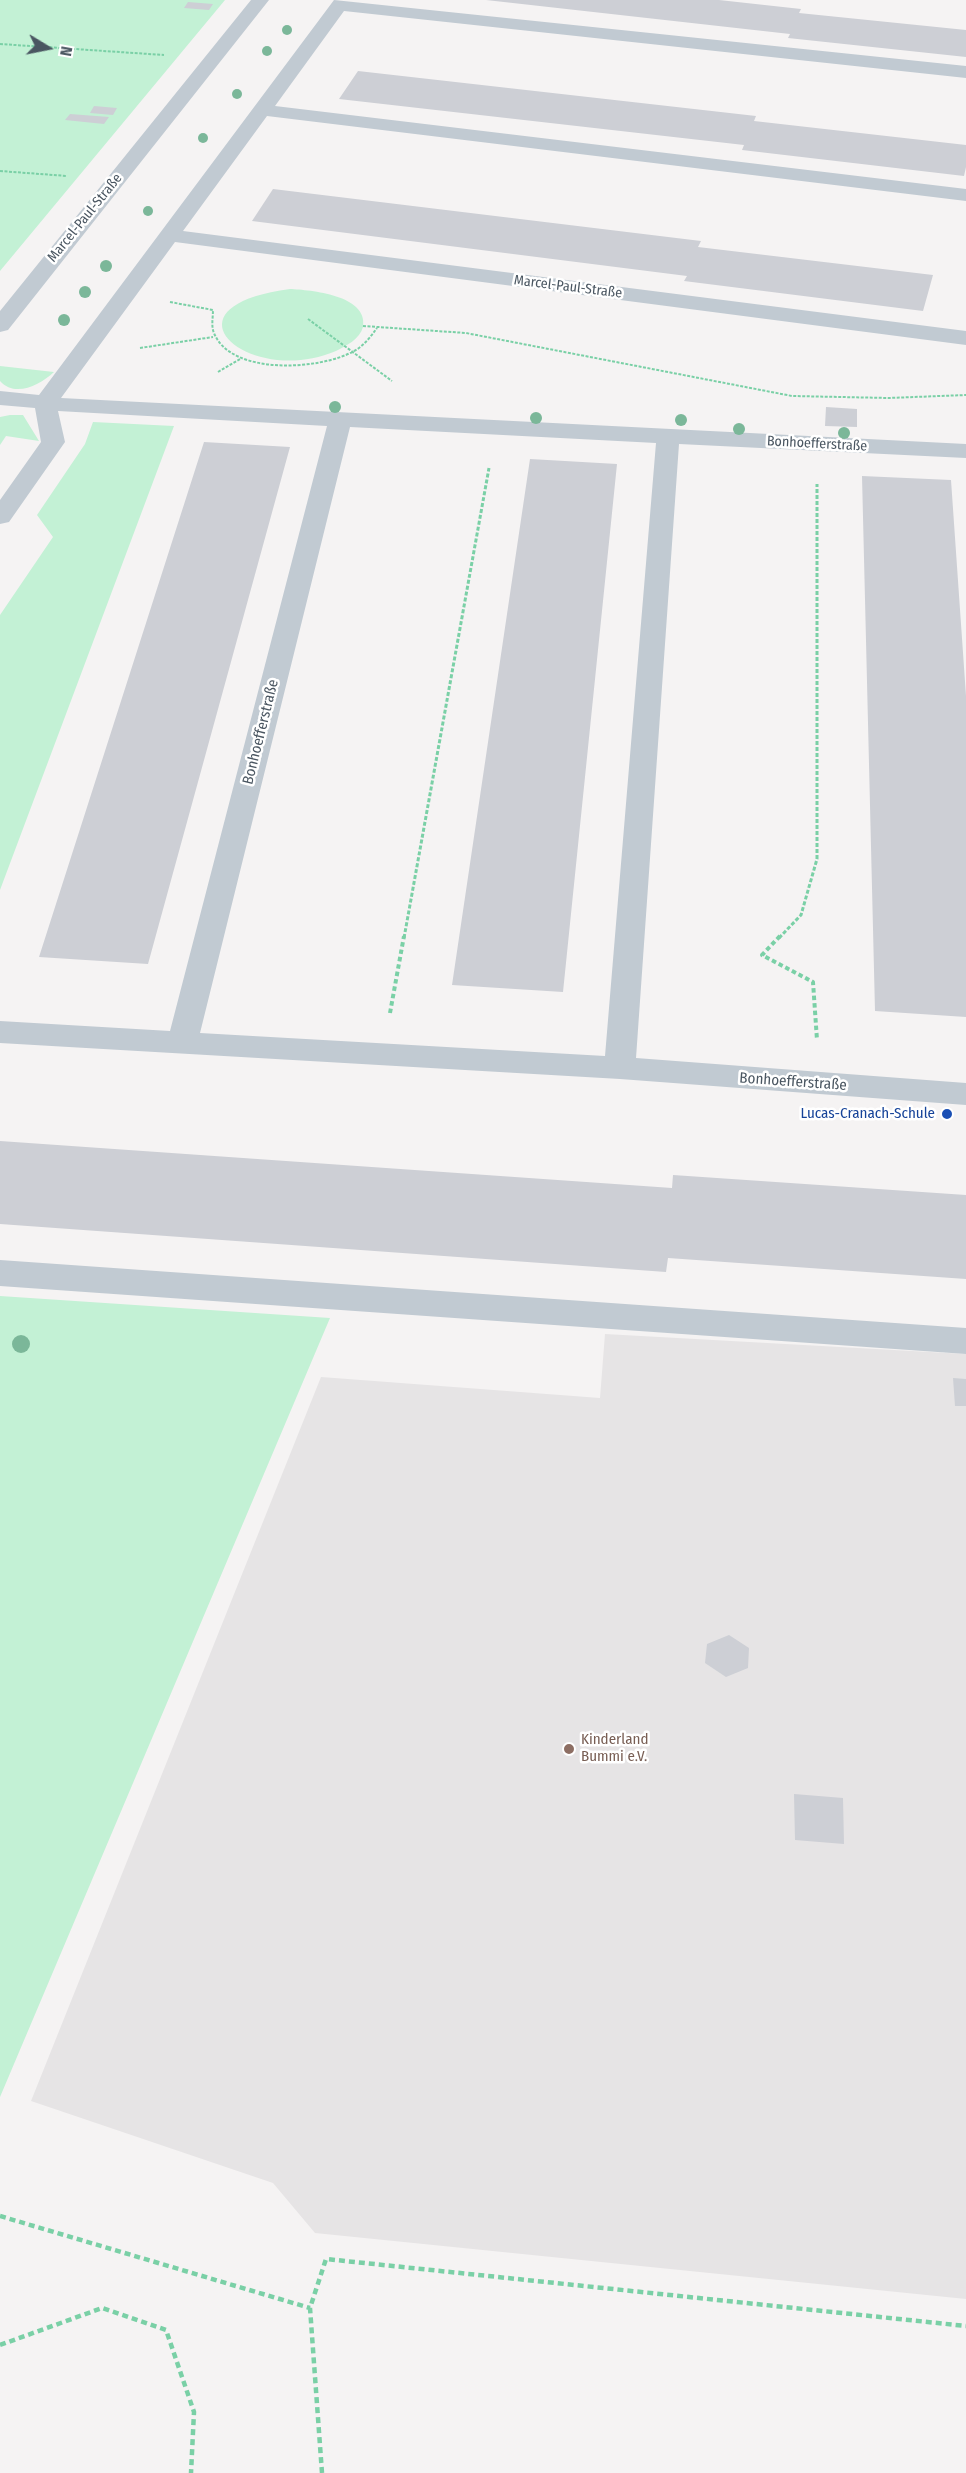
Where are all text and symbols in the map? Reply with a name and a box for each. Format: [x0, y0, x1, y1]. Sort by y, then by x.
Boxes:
north arrow [18, 18, 78, 78]
text: N [56, 45, 76, 58]
street label: Marcel-Paul-Straße [44, 170, 126, 266]
street label: Marcel-Paul-Straße [513, 272, 623, 302]
street label: Bonhoefferstraße [766, 433, 868, 455]
street label: Bonhoefferstraße [239, 678, 283, 786]
street label: Bonhoefferstraße [739, 1069, 847, 1095]
place label: Lucas-Cranach-Schule [800, 1105, 935, 1123]
marker: Lucas-Cranach-Schule [940, 1107, 954, 1121]
place label: Kinderland Bummi e.V. [581, 1731, 648, 1766]
marker: Kinderland Bummi e.V. [562, 1742, 576, 1756]

